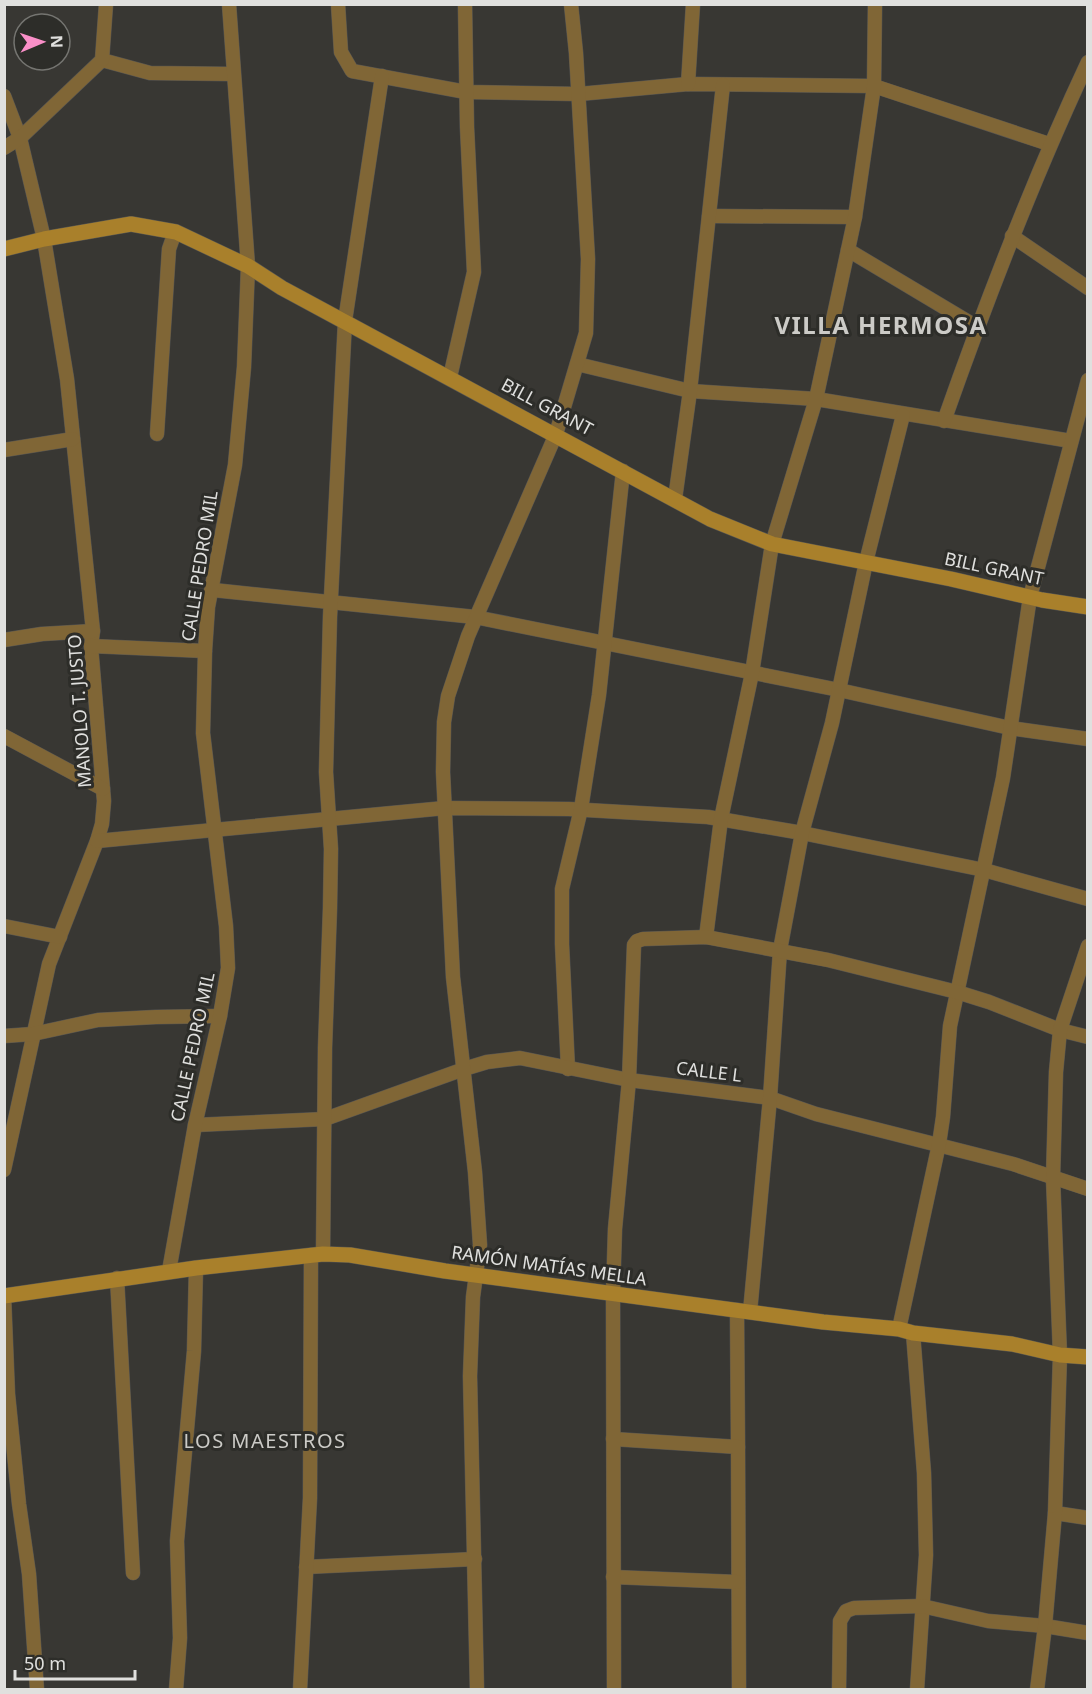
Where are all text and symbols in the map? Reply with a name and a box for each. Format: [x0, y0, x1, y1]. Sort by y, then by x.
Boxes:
north arrow [12, 12, 72, 72]
text: N [46, 35, 68, 48]
district label: VILLA HERMOSA [774, 308, 988, 341]
street label: BILL GRANT [497, 372, 598, 440]
street label: CALLE PEDRO MIL [175, 489, 223, 643]
street label: BILL GRANT [942, 546, 1046, 590]
street label: MANOLO T. JUSTO [62, 634, 96, 788]
street label: CALLE PEDRO MIL [164, 970, 220, 1124]
street label: CALLE L [675, 1055, 743, 1087]
street label: RAMÓN MATÍAS MELLA [450, 1239, 649, 1291]
district label: LOS MAESTROS [183, 1427, 347, 1454]
scale bar [15, 1643, 135, 1681]
text: 50 m [24, 1651, 66, 1675]

